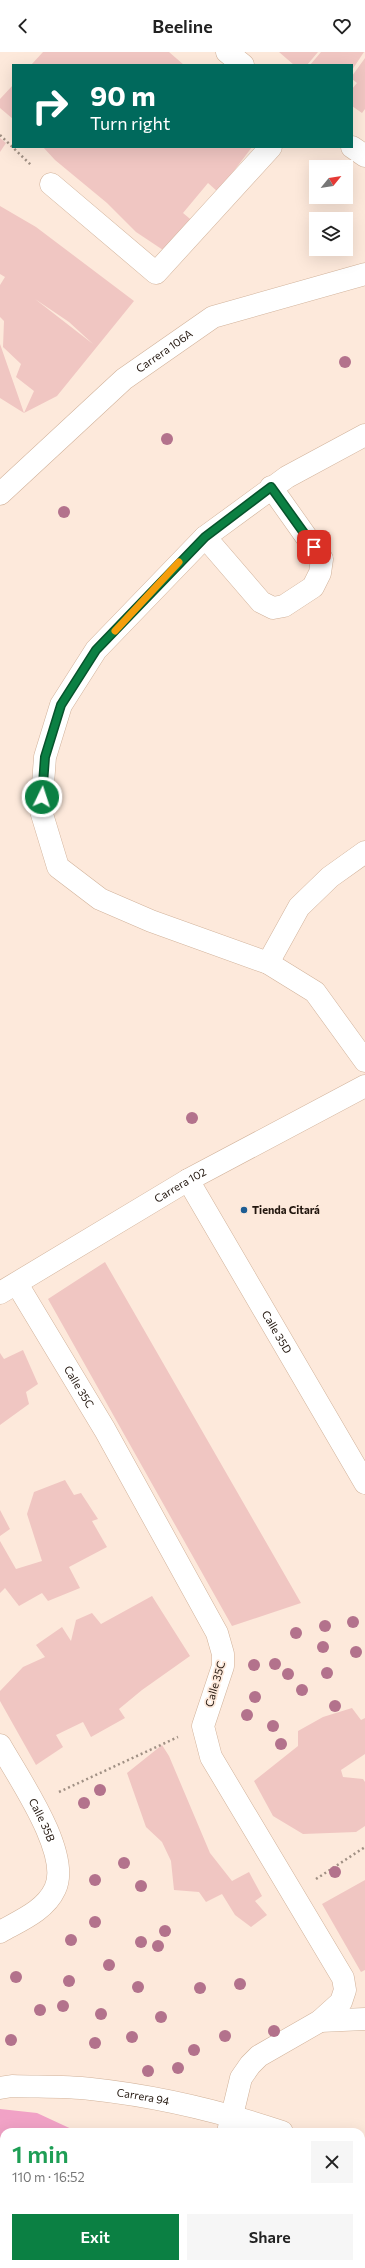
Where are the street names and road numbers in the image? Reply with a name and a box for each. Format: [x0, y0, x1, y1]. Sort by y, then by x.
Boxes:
street label: Carrera 106A [133, 326, 195, 375]
street label: Carrera 102 [152, 1165, 208, 1205]
street label: Calle 35D [260, 1308, 295, 1356]
street label: Calle 35C [62, 1363, 97, 1410]
street label: Calle 35C [202, 1660, 227, 1708]
street label: Calle 35B [27, 1796, 58, 1843]
street label: Carrera 94 [116, 2085, 171, 2107]

